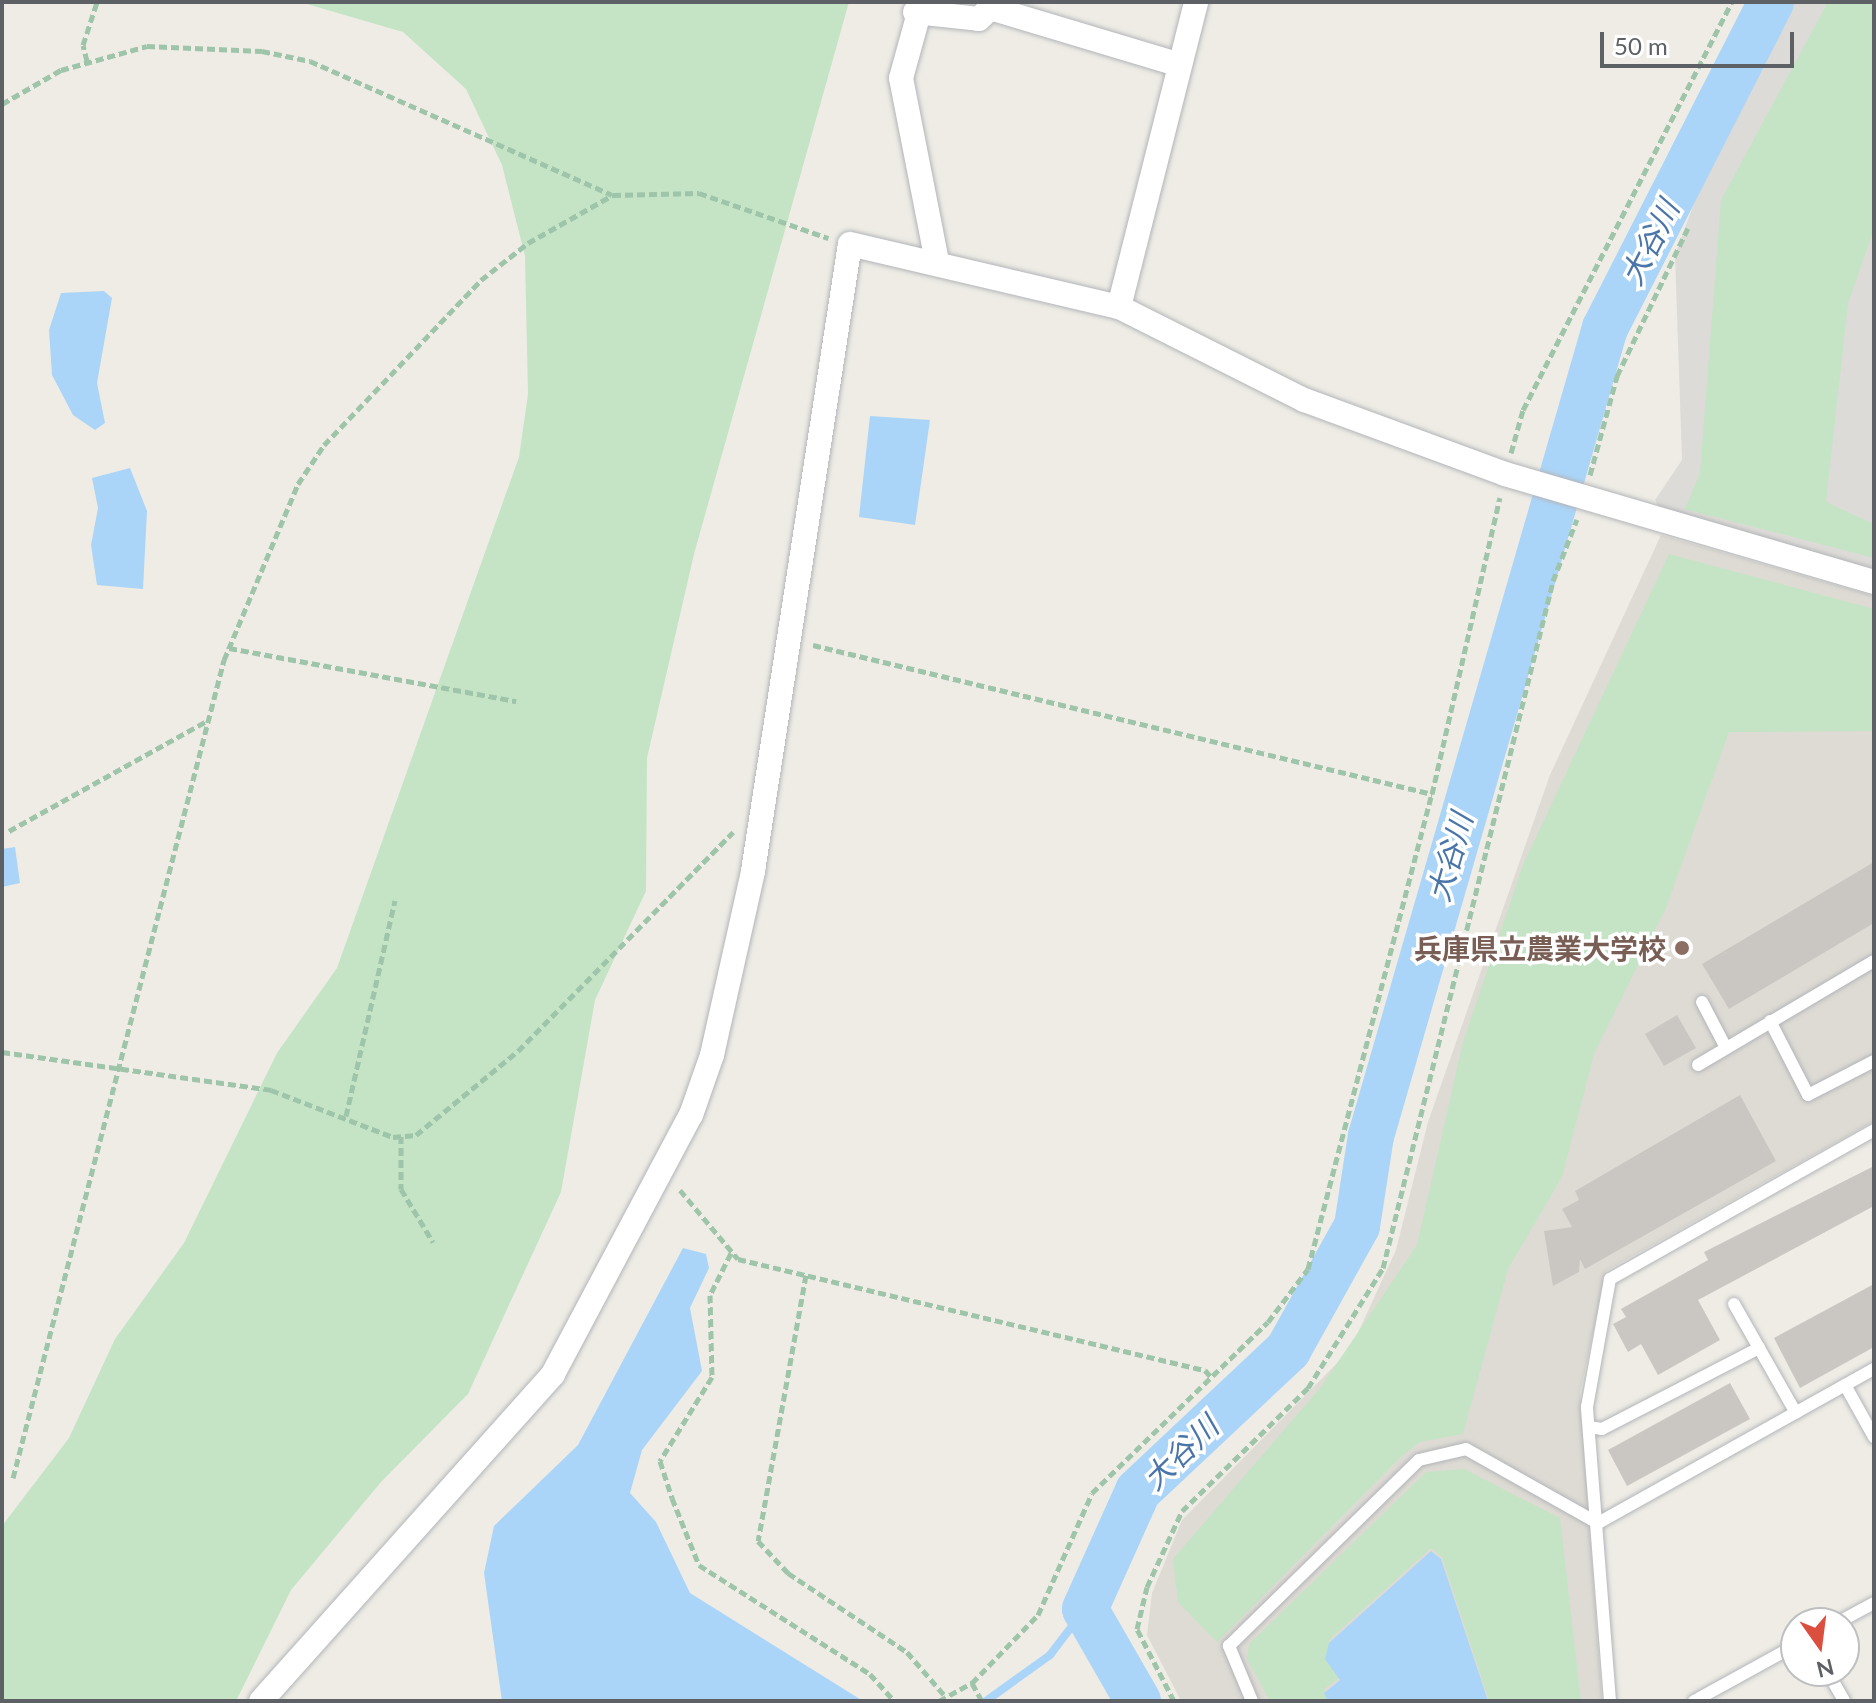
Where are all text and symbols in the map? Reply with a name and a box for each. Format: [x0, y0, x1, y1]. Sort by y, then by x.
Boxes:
scale bar [1604, 16, 1798, 66]
text: 50 m [1614, 31, 1668, 60]
water label: 大谷川 [1613, 194, 1685, 290]
water label: 大谷川 [1419, 809, 1479, 905]
place label: 兵庫県立農業大学校 [1414, 931, 1666, 965]
marker: 兵庫県立農業大学校 [1673, 939, 1691, 957]
water label: 大谷川 [1135, 1408, 1225, 1496]
north arrow [1780, 1607, 1860, 1687]
text: N [1814, 1654, 1837, 1684]

